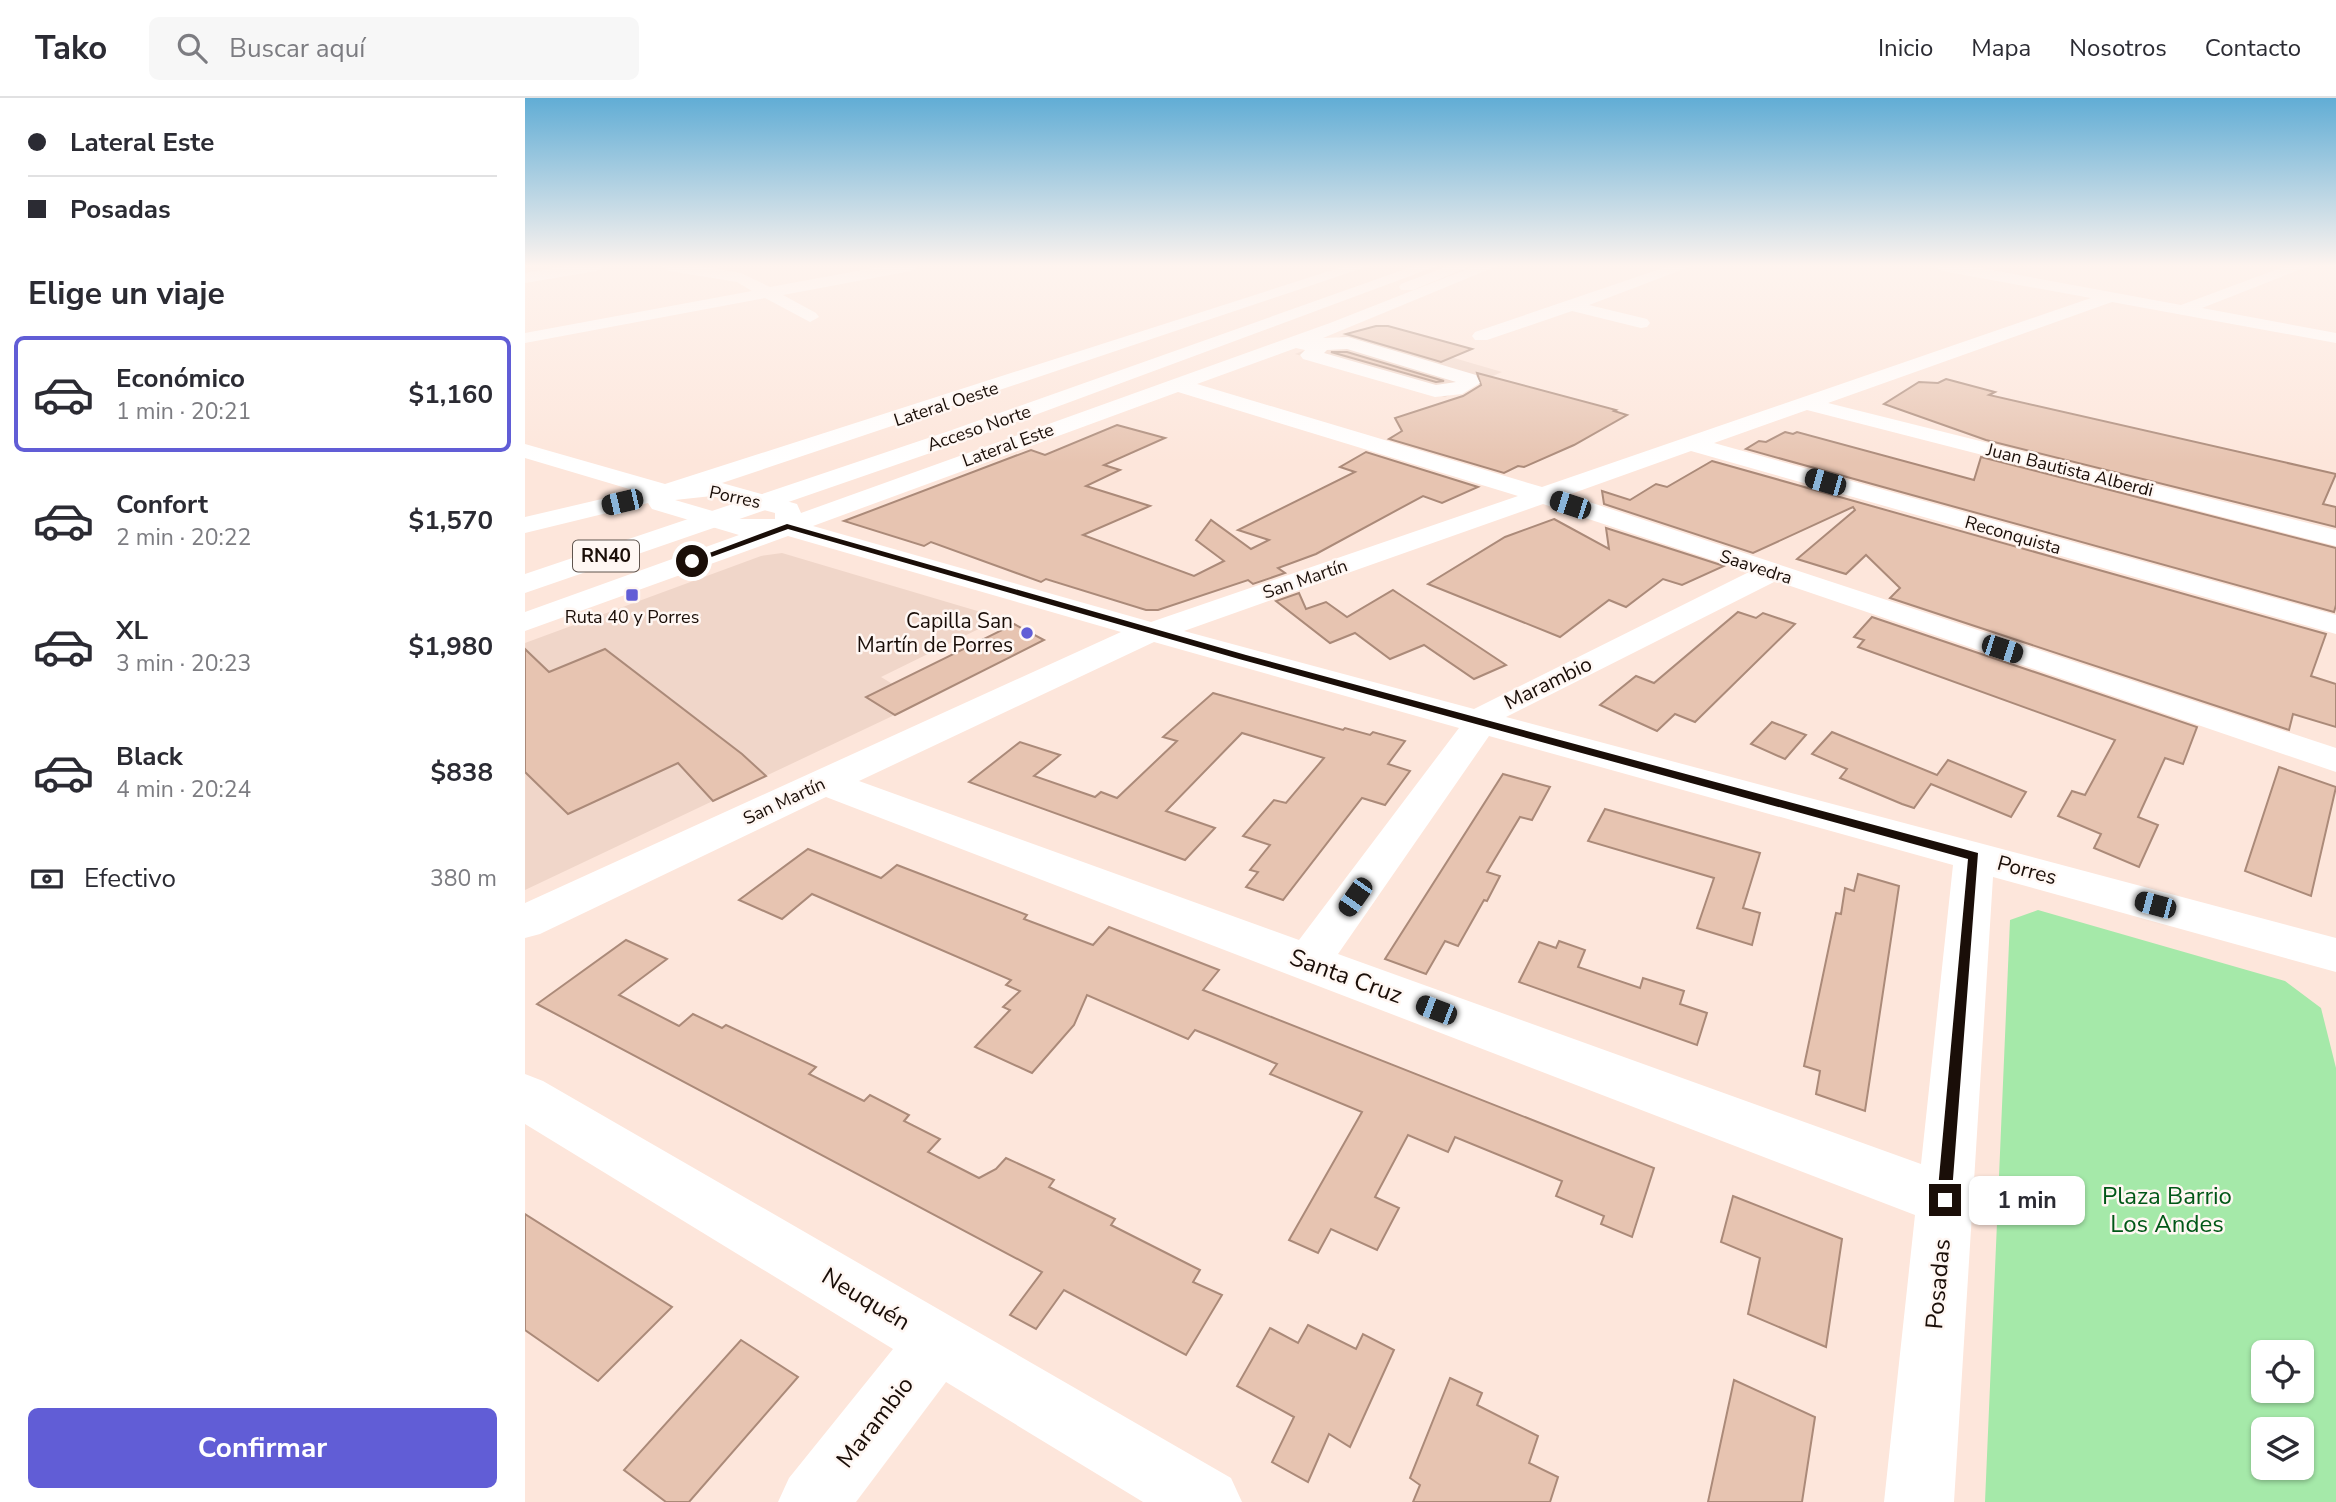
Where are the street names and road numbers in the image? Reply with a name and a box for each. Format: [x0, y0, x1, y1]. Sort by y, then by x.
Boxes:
street label: Lateral Oeste [891, 376, 1001, 432]
street label: Acceso Norte [924, 399, 1034, 457]
street label: Lateral Este [959, 417, 1057, 473]
street label: Juan Bautista Alberdi [1983, 437, 2156, 502]
street label: Porres [707, 480, 763, 514]
street label: Reconquista [1962, 510, 2064, 560]
road number: RN40 [573, 540, 639, 572]
street label: Saavedra [1717, 544, 1795, 590]
street label: San Martín [1259, 553, 1351, 605]
street label: Marambio [1499, 650, 1597, 716]
street label: San Martín [739, 772, 829, 830]
street label: Porres [1994, 849, 2060, 891]
street label: Santa Cruz [1285, 941, 1407, 1011]
street label: Posadas [1918, 1238, 1958, 1330]
street label: Neuquén [816, 1260, 916, 1338]
street label: Marambio [829, 1370, 921, 1474]

